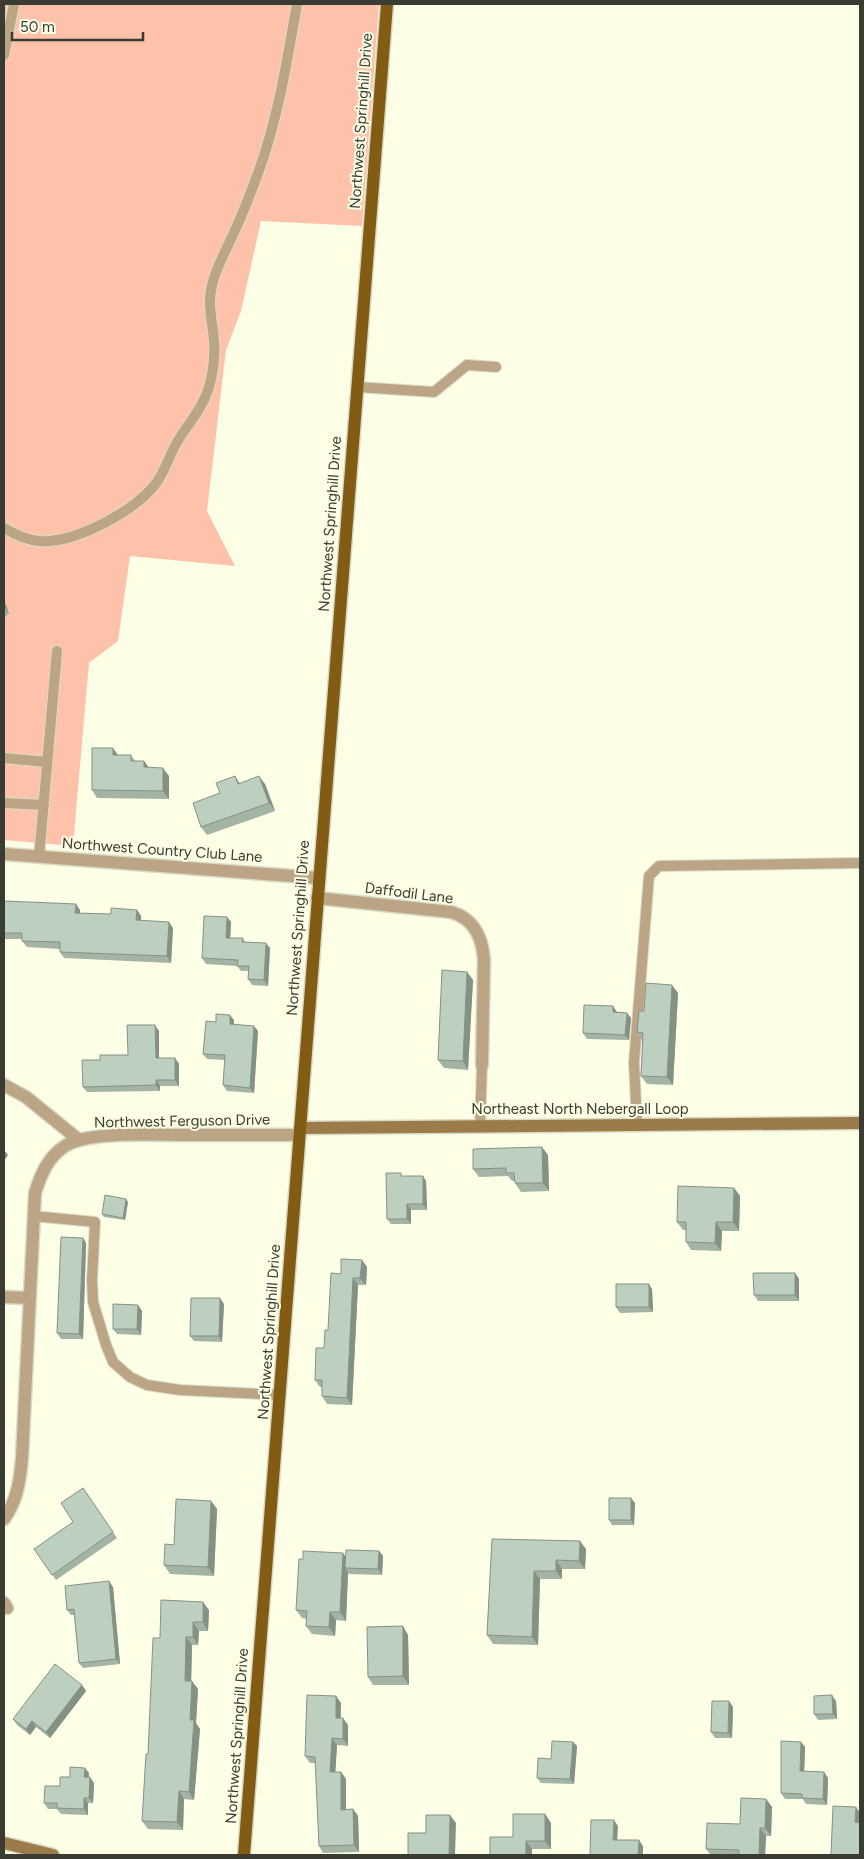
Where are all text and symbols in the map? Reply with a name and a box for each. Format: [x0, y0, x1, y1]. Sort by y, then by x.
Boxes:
scale bar [12, 10, 144, 42]
text: 50 m [20, 18, 55, 36]
street label: Northwest Springhill Drive [346, 33, 376, 209]
street label: Northwest Springhill Drive [315, 436, 345, 612]
street label: Northwest Country Club Lane [61, 834, 263, 866]
street label: Northwest Springhill Drive [283, 840, 313, 1016]
street label: Daffodil Lane [364, 879, 454, 907]
street label: Northeast North Nebergall Loop [471, 1100, 689, 1118]
street label: Northwest Ferguson Drive [94, 1110, 270, 1132]
street label: Northwest Springhill Drive [254, 1244, 284, 1420]
street label: Northwest Springhill Drive [222, 1648, 252, 1824]

